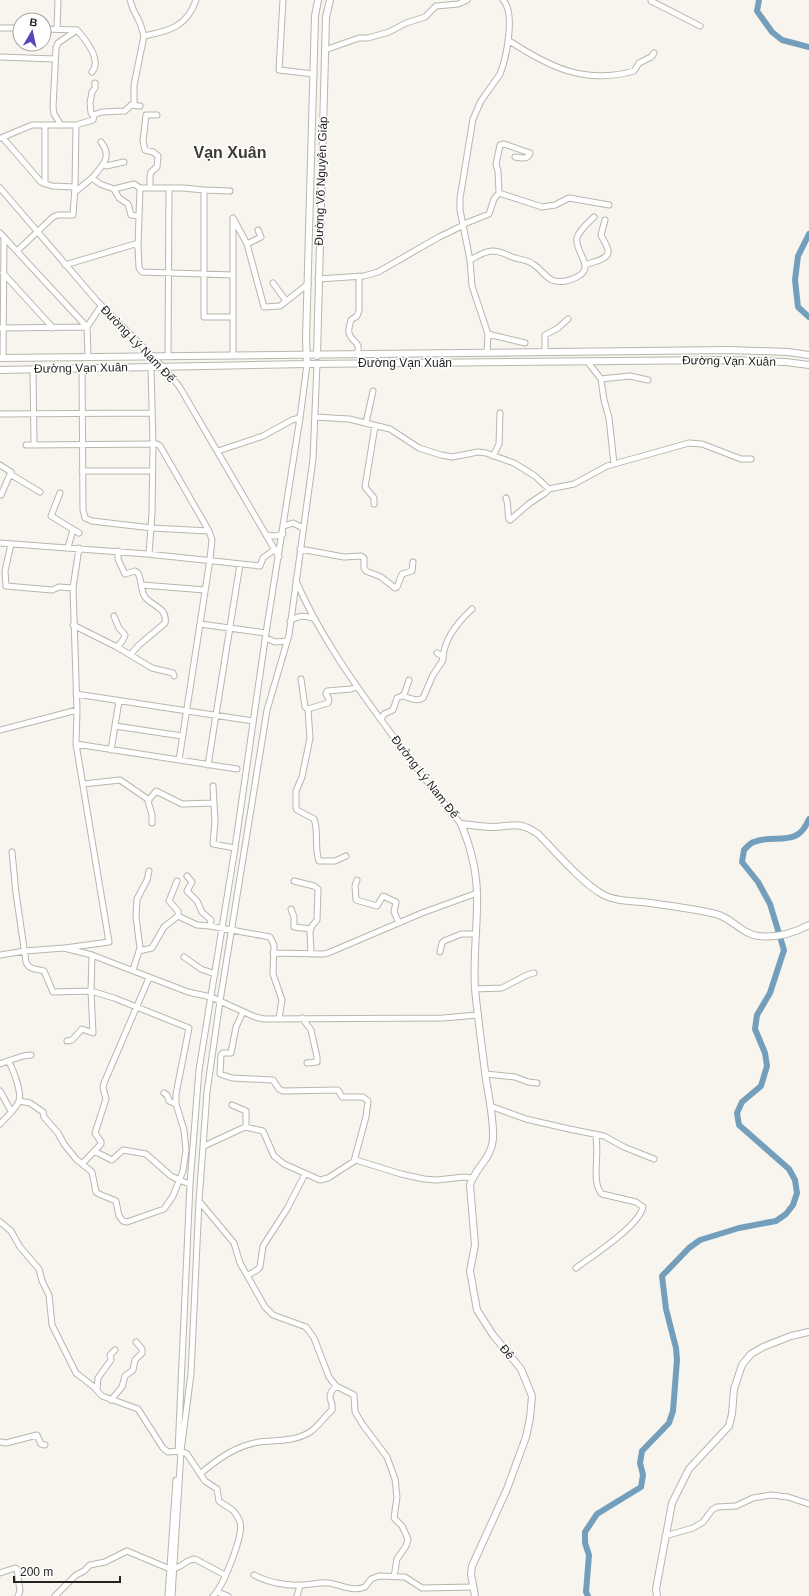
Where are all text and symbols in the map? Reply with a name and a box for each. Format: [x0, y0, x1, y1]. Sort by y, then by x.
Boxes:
north arrow [12, 12, 52, 52]
text: B [29, 16, 38, 29]
street label: Đường Võ Nguyên Giáp [312, 116, 330, 246]
district label: Vạn Xuân [194, 144, 266, 161]
street label: Đường Lý Nam Đế [98, 303, 178, 386]
street label: Đường Vạn Xuân [682, 353, 776, 369]
street label: Đường Vạn Xuân [358, 356, 452, 370]
street label: Đường Vạn Xuân [34, 360, 128, 376]
street label: Đường Lý Nam Đế [388, 733, 462, 821]
street label: Đê [497, 1342, 518, 1363]
scale bar [14, 1558, 120, 1584]
text: 200 m [20, 1565, 53, 1579]

